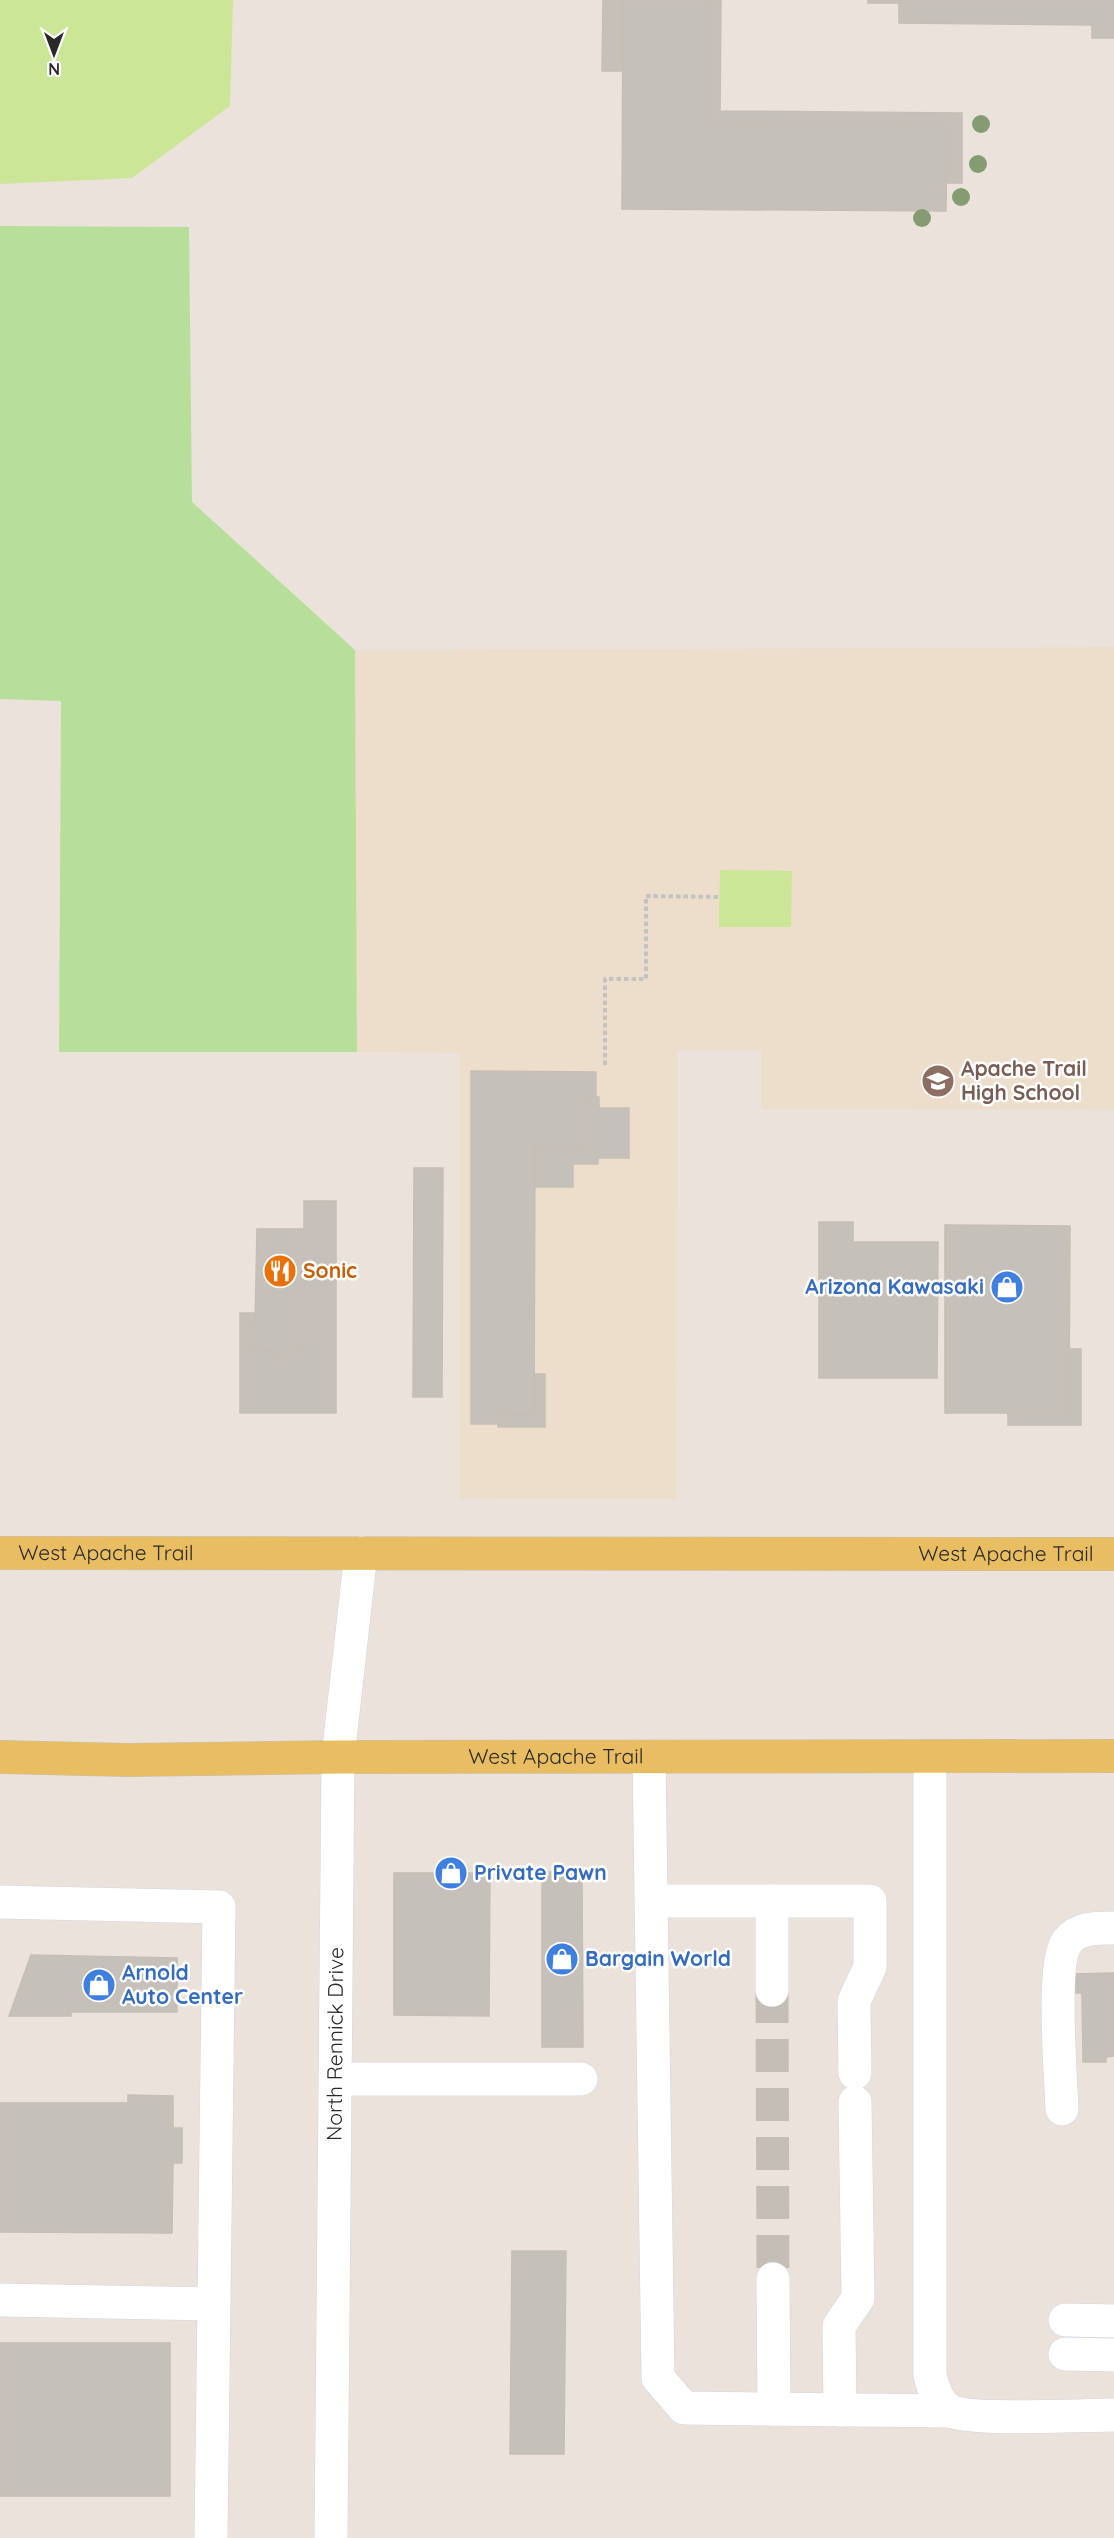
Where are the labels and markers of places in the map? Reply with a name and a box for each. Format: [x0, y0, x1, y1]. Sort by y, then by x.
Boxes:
place label: Apache Trail High School [961, 1055, 1087, 1105]
school or university icon: Apache Trail High School [920, 1063, 956, 1099]
restaurant icon: Sonic [262, 1253, 298, 1289]
place label: Sonic [303, 1257, 357, 1283]
shop icon: Arizona Kawasaki [989, 1269, 1025, 1305]
place label: Arizona Kawasaki [805, 1273, 984, 1299]
shop icon: Private Pawn [433, 1855, 469, 1891]
place label: Private Pawn [474, 1859, 607, 1885]
shop icon: Bargain World [544, 1941, 580, 1977]
place label: Bargain World [585, 1945, 731, 1971]
place label: Arnold Auto Center [122, 1959, 243, 2009]
shop icon: Arnold Auto Center [81, 1967, 117, 2003]

